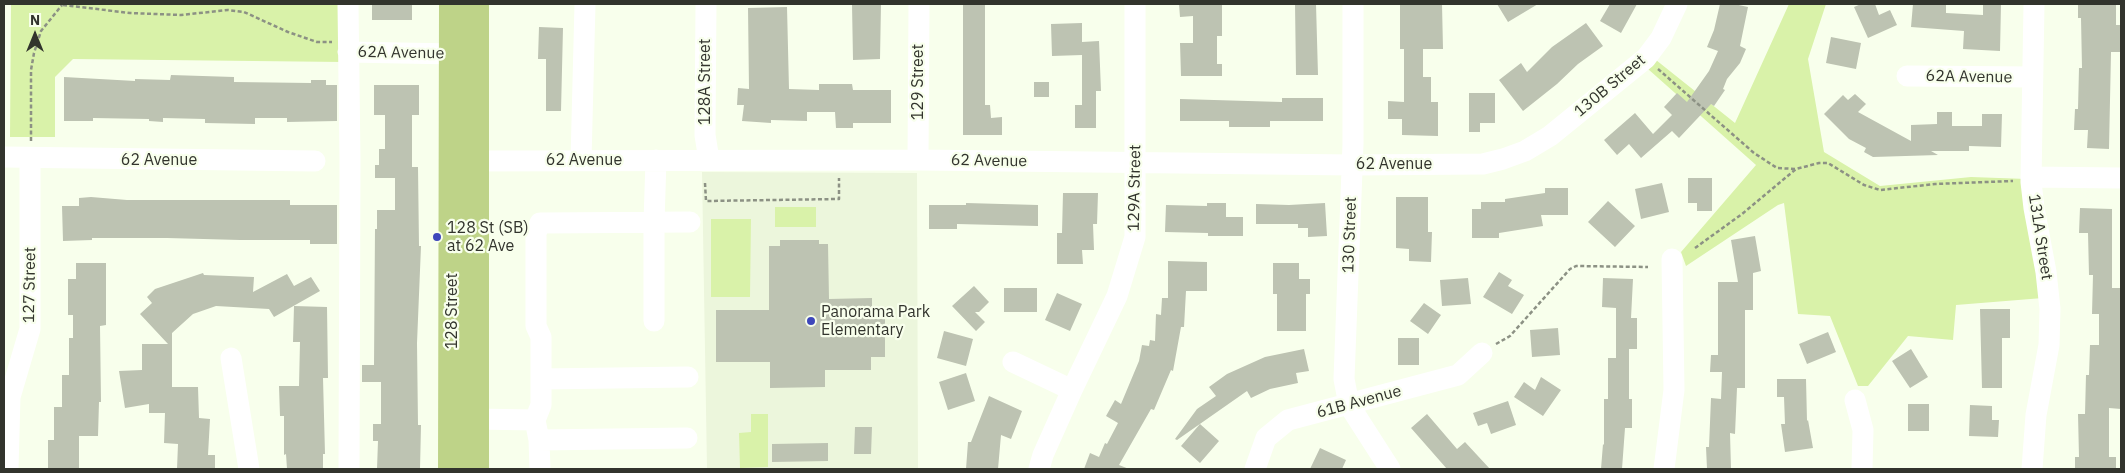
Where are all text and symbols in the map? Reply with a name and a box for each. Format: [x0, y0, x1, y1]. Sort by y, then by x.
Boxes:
north arrow [10, 10, 60, 60]
text: N [30, 11, 40, 29]
street label: 128A Street [695, 39, 715, 125]
street label: 62A Avenue [358, 43, 444, 63]
street label: 129 Street [908, 44, 928, 120]
street label: 130B Street [1571, 51, 1649, 121]
street label: 62A Avenue [1926, 67, 2012, 87]
street label: 129A Street [1125, 144, 1145, 232]
street label: 62 Avenue [121, 150, 197, 170]
street label: 62 Avenue [546, 150, 622, 170]
street label: 62 Avenue [951, 151, 1027, 171]
street label: 62 Avenue [1356, 154, 1432, 174]
street label: 131A Street [2024, 193, 2056, 281]
street label: 130 Street [1339, 196, 1361, 274]
place label: 128 St (SB) at 62 Ave [447, 218, 529, 256]
marker: 128 St (SB) at 62 Ave [431, 231, 443, 243]
street label: 127 Street [20, 247, 40, 323]
street label: 128 Street [442, 273, 462, 349]
place label: Panorama Park Elementary [821, 302, 930, 340]
marker: Panorama Park Elementary [805, 315, 817, 327]
street label: 61B Avenue [1315, 381, 1403, 423]

